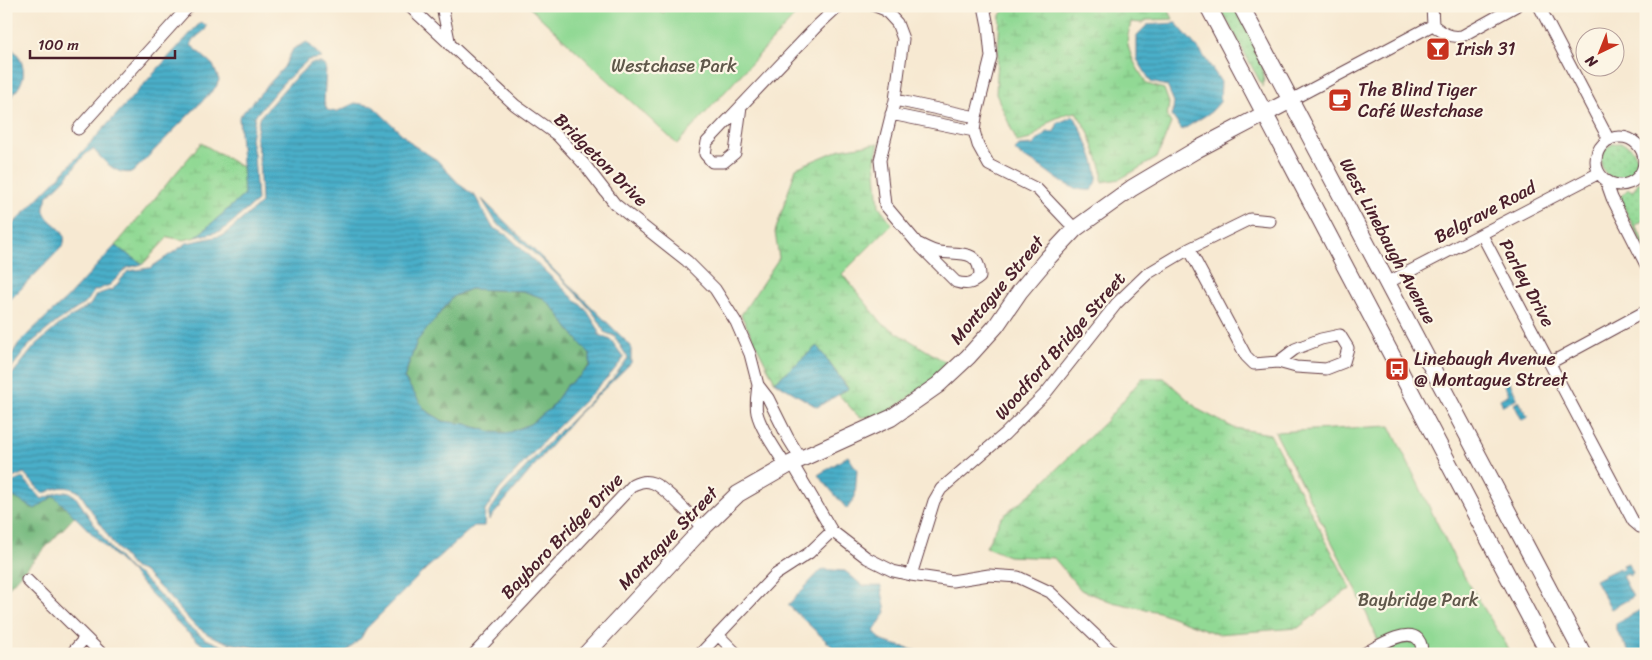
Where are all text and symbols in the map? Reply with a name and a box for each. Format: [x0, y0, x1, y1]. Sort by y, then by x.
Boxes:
scale bar [30, 28, 175, 60]
north arrow [1574, 28, 1624, 78]
text: 100 m [38, 32, 79, 58]
place label: Irish 31 [1455, 33, 1516, 65]
bar icon: Irish 31 [1425, 36, 1451, 62]
text: N [1579, 48, 1604, 74]
park label: Westchase Park [611, 50, 737, 82]
place label: The Blind Tiger Café Westchase [1358, 74, 1483, 127]
cafe icon: The Blind Tiger Café Westchase [1327, 87, 1353, 113]
street label: Bridgeton Drive [546, 105, 656, 215]
street label: West Linebaugh Avenue [1330, 152, 1446, 330]
street label: Belgrave Road [1428, 171, 1543, 252]
street label: Montague Street [941, 228, 1053, 352]
street label: Parley Drive [1490, 233, 1564, 333]
street label: Woodford Bridge Street [986, 264, 1134, 428]
place label: Linebaugh Avenue @ Montague Street [1414, 343, 1568, 396]
bus stop icon: Linebaugh Avenue @ Montague Street [1384, 356, 1410, 382]
street label: Bayboro Bridge Drive [493, 465, 631, 607]
street label: Montague Street [610, 478, 727, 598]
park label: Baybridge Park [1358, 584, 1479, 616]

